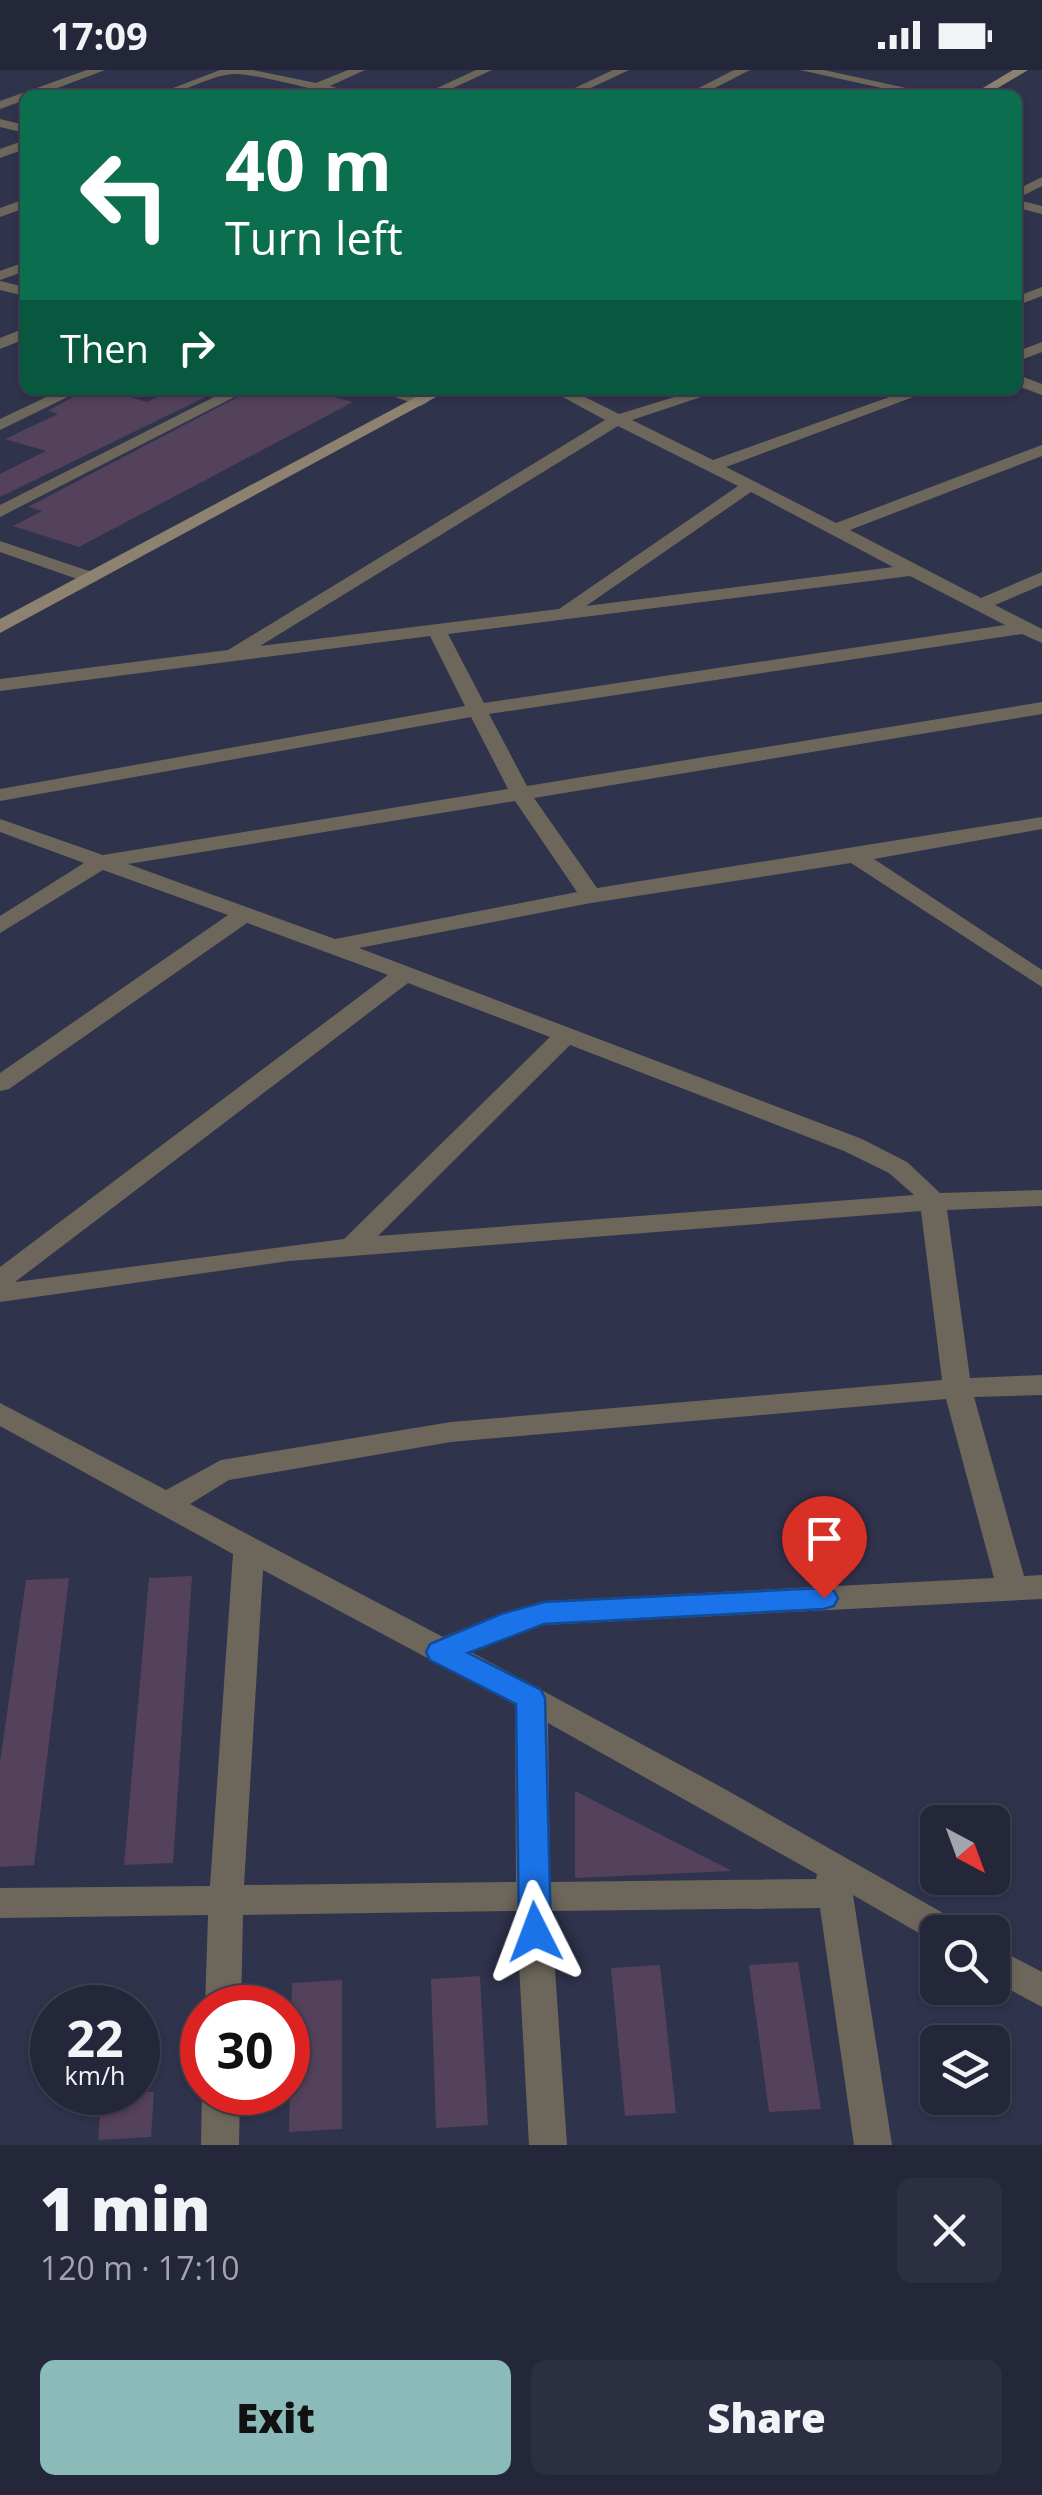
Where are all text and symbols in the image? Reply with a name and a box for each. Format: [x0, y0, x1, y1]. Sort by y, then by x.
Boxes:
text: 17:09 [50, 9, 148, 61]
text: 40 m [225, 116, 392, 212]
icon: left [60, 130, 190, 260]
text: Turn left [225, 207, 403, 268]
icon: right [169, 320, 224, 375]
text: Then [60, 322, 149, 374]
pin [782, 1496, 867, 1599]
icon: arrive [797, 1511, 852, 1566]
north arrow [920, 1805, 1010, 1895]
map controls [920, 1805, 1010, 2115]
position arrow [483, 1880, 587, 1984]
button: search [920, 1915, 1010, 2005]
speed limit sign: 30 [180, 1985, 310, 2115]
text: 22 [66, 2004, 124, 2072]
button: layers [920, 2025, 1010, 2115]
text: km/h [65, 2058, 125, 2092]
text: 1 min [40, 2167, 210, 2249]
button: close [897, 2178, 1002, 2283]
text: 120 m · 17:10 [40, 2246, 239, 2289]
button: Exit [40, 2360, 511, 2475]
button: Share [531, 2360, 1002, 2475]

